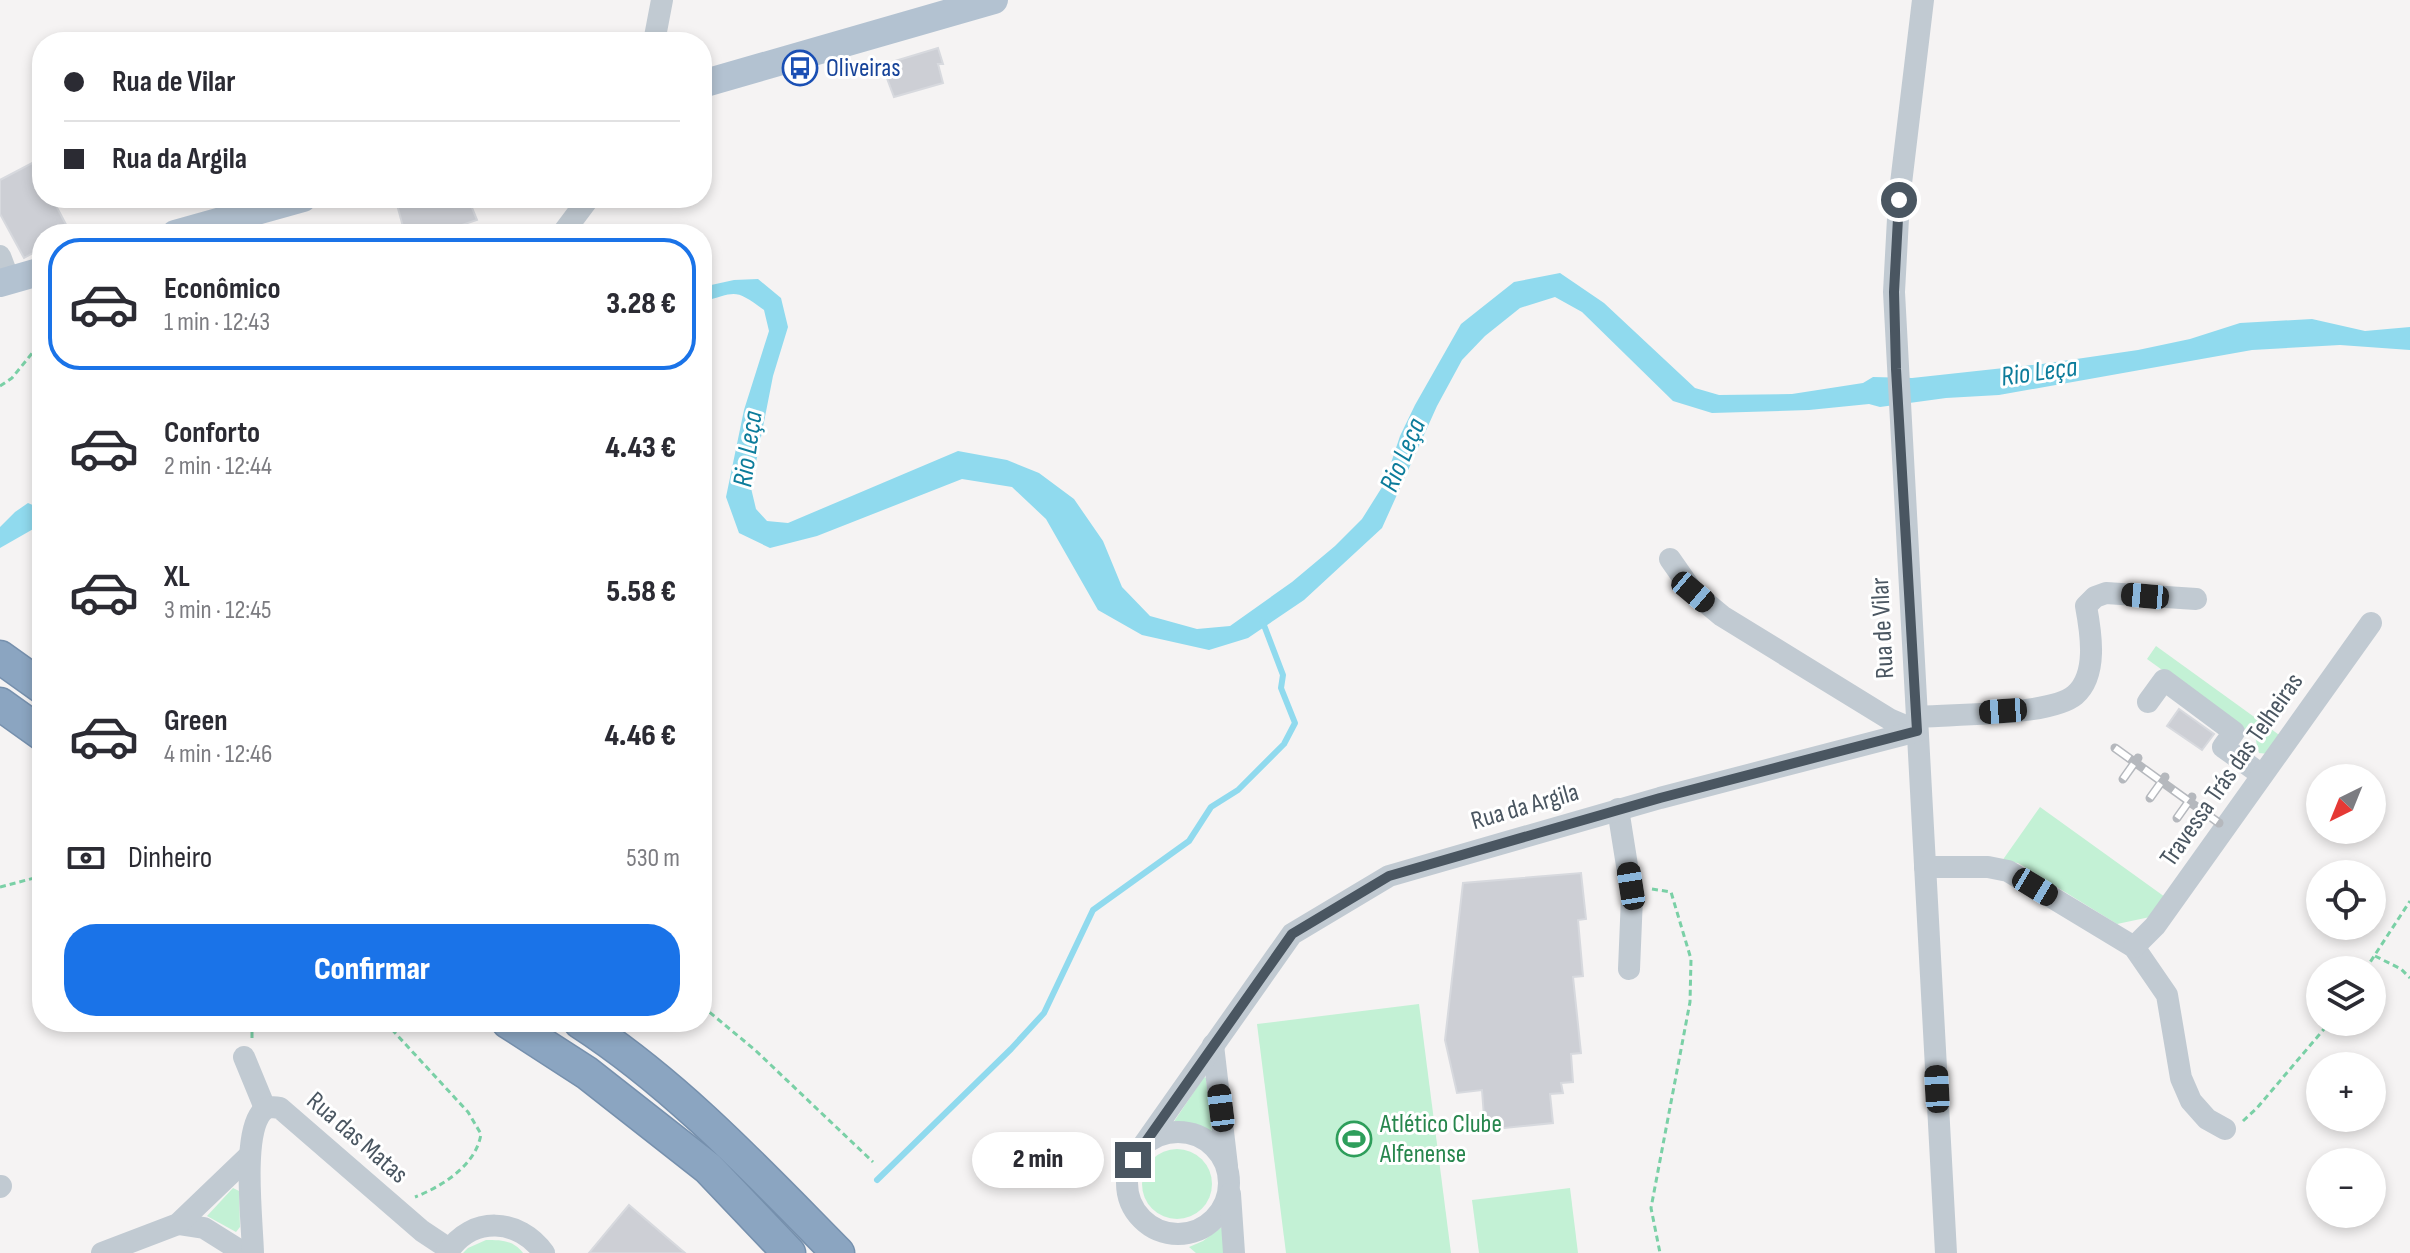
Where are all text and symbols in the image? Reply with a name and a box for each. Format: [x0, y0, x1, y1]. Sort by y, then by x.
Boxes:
bus stop icon: Oliveiras [781, 49, 819, 87]
place label: Oliveiras [826, 53, 901, 84]
text: Rua de Vilar [112, 64, 236, 100]
text: Rua da Argila [112, 141, 247, 177]
route start [1881, 182, 1917, 218]
icon: car [68, 268, 140, 340]
text: Econômico [164, 271, 281, 307]
text: 3.28 € [606, 286, 676, 322]
text: 1 min · 12:43 [164, 307, 270, 338]
water label: Rio Leça [1999, 350, 2080, 394]
water label: Rio Leça [726, 408, 770, 489]
icon: car [68, 412, 140, 484]
water label: Rio Leça [1373, 413, 1433, 497]
text: Conforto [164, 415, 260, 451]
text: 4.43 € [605, 430, 676, 466]
text: 2 min · 12:44 [164, 451, 272, 482]
icon: car [68, 556, 140, 628]
text: XL [164, 559, 190, 595]
car [1667, 567, 1719, 617]
text: 5.58 € [607, 574, 676, 610]
street label: Rua de Vilar [1865, 576, 1901, 679]
car [2120, 582, 2170, 610]
text: 3 min · 12:45 [164, 595, 272, 626]
street label: Travessa Trás das Telheiras [2154, 667, 2310, 873]
car [1978, 697, 2028, 725]
icon: car [68, 700, 140, 772]
text: Green [164, 703, 228, 739]
text: 4.46 € [604, 718, 676, 754]
text: 4 min · 12:46 [164, 739, 272, 770]
north arrow [2306, 764, 2386, 844]
map controls [2306, 764, 2386, 1228]
street label: Rua da Argila [1468, 777, 1582, 837]
icon: cash [64, 836, 108, 880]
text: Dinheiro [128, 840, 212, 876]
text: 530 m [626, 843, 680, 874]
car [1615, 860, 1647, 912]
button: locate [2306, 860, 2386, 940]
car [2008, 864, 2062, 910]
button: Confirmar [64, 924, 680, 1016]
button: layers [2306, 956, 2386, 1036]
button: + [2306, 1052, 2386, 1132]
car [1924, 1064, 1950, 1114]
car [1206, 1083, 1236, 1133]
street label: Rua das Matas [300, 1086, 414, 1190]
place label: Atlético Clube Alfenense [1379, 1109, 1502, 1170]
sports icon: Atlético Clube Alfenense [1335, 1120, 1373, 1158]
callout: 2 min [973, 1132, 1105, 1188]
route end [1115, 1142, 1151, 1178]
text: 2 min [1013, 1144, 1063, 1175]
button: − [2306, 1148, 2386, 1228]

